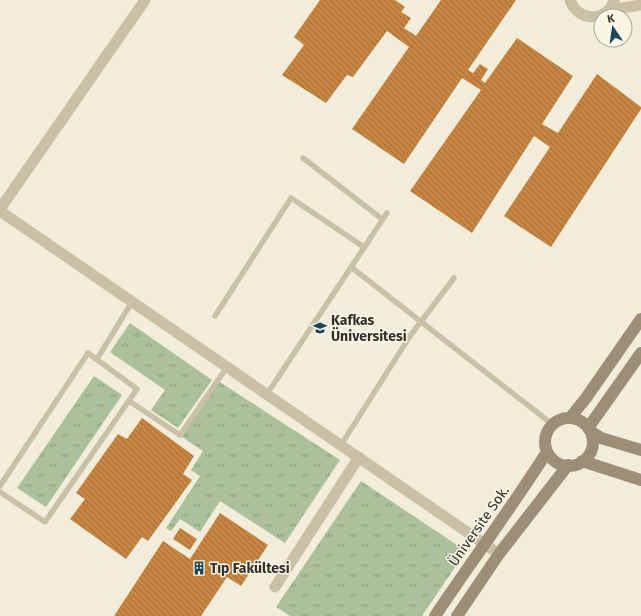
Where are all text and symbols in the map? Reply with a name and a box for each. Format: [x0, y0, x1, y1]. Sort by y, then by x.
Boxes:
north arrow [593, 8, 633, 48]
text: K [606, 11, 617, 26]
place label: Kafkas Üniversitesi [331, 312, 407, 345]
school or university icon: Kafkas Üniversitesi [312, 320, 328, 336]
street label: Üniversite Sok. [444, 482, 513, 569]
building icon: Tıp Fakültesi [191, 560, 207, 576]
place label: Tıp Fakültesi [210, 560, 290, 577]

